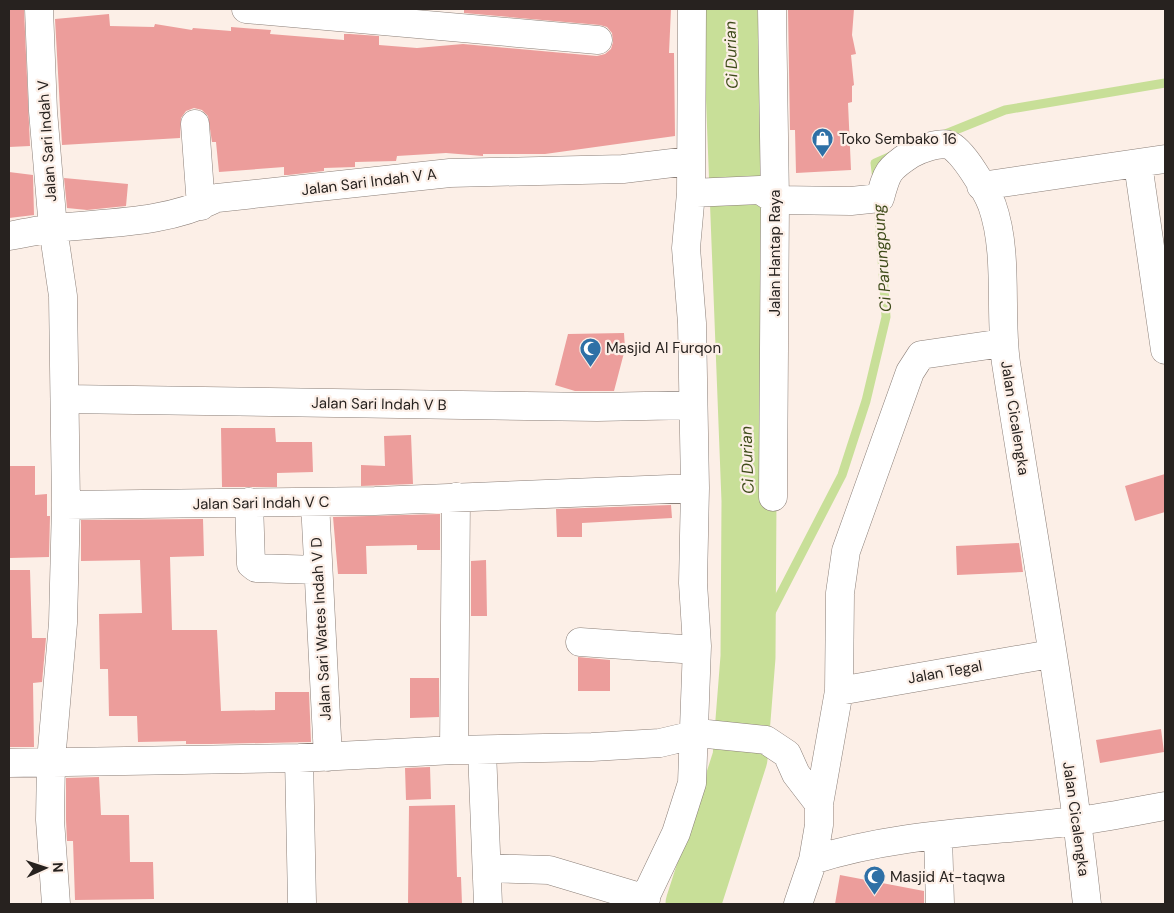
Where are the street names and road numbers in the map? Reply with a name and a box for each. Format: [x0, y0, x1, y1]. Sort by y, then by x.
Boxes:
street label: Jalan Sari Indah V [33, 79, 61, 203]
street label: Jalan Sari Indah V A [300, 164, 438, 200]
street label: Jalan Hantap Raya [765, 190, 785, 316]
street label: Jalan Cicalengka [996, 359, 1034, 477]
street label: Jalan Sari Indah V B [311, 393, 447, 415]
street label: Jalan Sari Indah V C [192, 492, 330, 514]
street label: Jalan Sari Wates Indah V D [306, 537, 336, 721]
street label: Jalan Tegal [906, 656, 984, 688]
street label: Jalan Cicalengka [1058, 760, 1094, 878]

